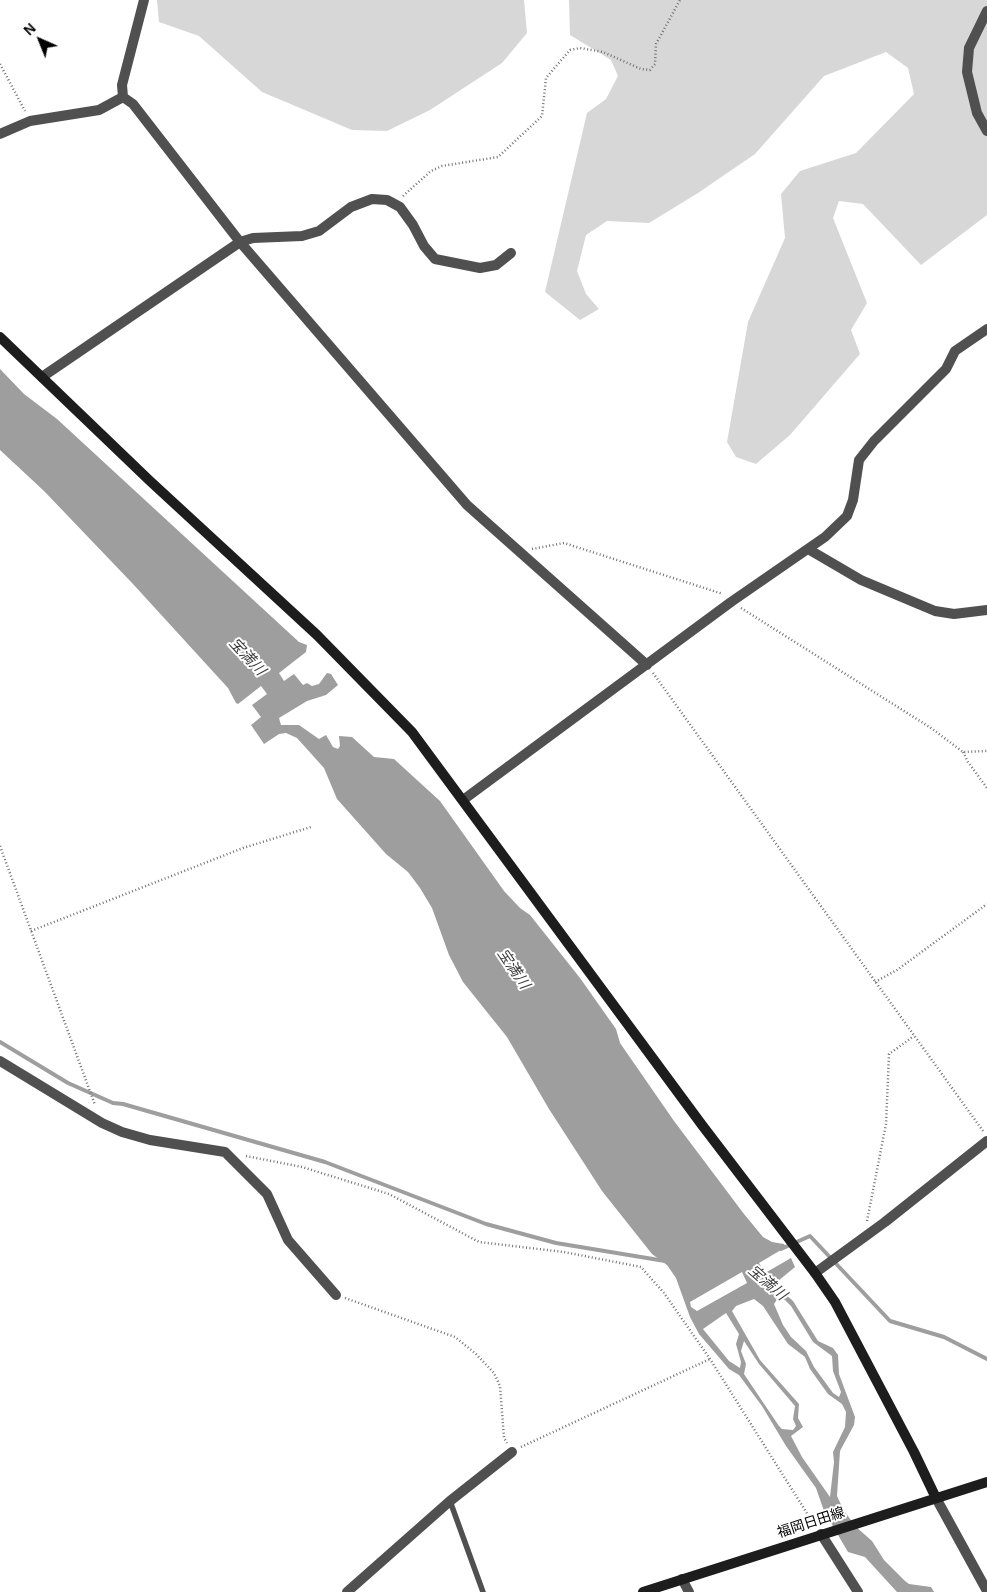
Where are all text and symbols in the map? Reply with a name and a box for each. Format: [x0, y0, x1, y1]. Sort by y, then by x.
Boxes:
north arrow [15, 15, 65, 65]
text: N [20, 20, 39, 38]
water label: 宝満川 [225, 634, 269, 680]
water label: 宝満川 [493, 945, 533, 993]
water label: 宝満川 [744, 1261, 790, 1305]
street label: 福岡日田線 [775, 1504, 847, 1542]

